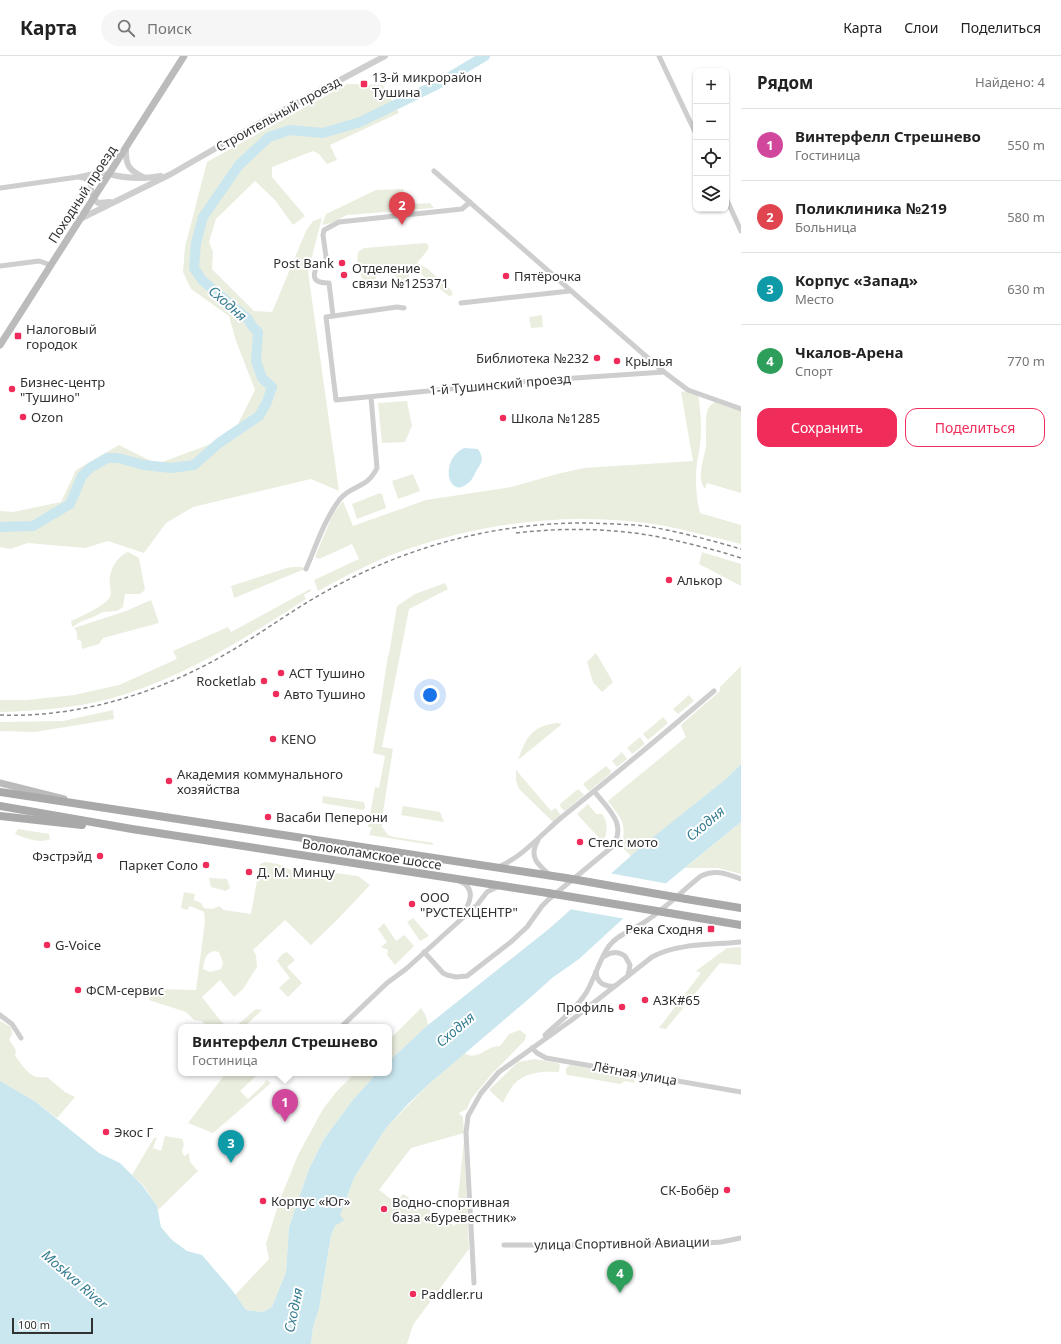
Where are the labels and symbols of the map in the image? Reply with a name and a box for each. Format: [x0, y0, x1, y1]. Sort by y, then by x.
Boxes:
place label: 13-й микрорайон Тушина [372, 68, 482, 101]
street label: Строительный проезд [212, 72, 344, 156]
marker: 13-й микрорайон Тушина [359, 79, 369, 89]
street label: Походный проезд [44, 142, 120, 246]
pin: 2 [389, 192, 415, 225]
place label: Post Bank [273, 254, 334, 272]
marker: Post Bank [337, 258, 347, 268]
place label: Отделение связи №125371 [352, 259, 449, 292]
place label: Пятёрочка [514, 267, 581, 285]
marker: Отделение связи №125371 [339, 270, 349, 280]
marker: Пятёрочка [501, 271, 511, 281]
water label: Сходня [205, 281, 251, 325]
place label: Налоговый городок [26, 320, 97, 353]
marker: Налоговый городок [13, 331, 23, 341]
place label: Библиотека №232 [476, 349, 589, 367]
place label: Крылья [625, 352, 673, 370]
marker: Библиотека №232 [592, 353, 602, 363]
marker: Крылья [612, 356, 622, 366]
street label: 1-й Тушинский проезд [428, 369, 572, 399]
place label: Бизнес-центр "Тушино" [20, 373, 105, 406]
marker: Бизнес-центр "Тушино" [7, 384, 17, 394]
place label: Ozon [31, 408, 63, 426]
place label: Школа №1285 [511, 409, 600, 427]
marker: Ozon [18, 412, 28, 422]
marker: Школа №1285 [498, 413, 508, 423]
place label: Алькор [677, 571, 722, 589]
marker: Алькор [664, 575, 674, 585]
place label: АСТ Тушино [289, 664, 365, 682]
marker: АСТ Тушино [276, 668, 286, 678]
place label: Rocketlab [196, 672, 256, 690]
marker: Rocketlab [259, 676, 269, 686]
place label: Авто Тушино [284, 685, 366, 703]
your location [420, 685, 440, 705]
marker: Авто Тушино [271, 689, 281, 699]
place label: KENO [281, 730, 316, 748]
marker: KENO [268, 734, 278, 744]
place label: Академия коммунального хозяйства [177, 765, 343, 798]
marker: Академия коммунального хозяйства [164, 776, 174, 786]
water label: Сходня [682, 801, 728, 845]
place label: Васаби Пеперони [276, 808, 388, 826]
marker: Васаби Пеперони [263, 812, 273, 822]
place label: Стелс мото [588, 833, 658, 851]
street label: Волоколамское шоссе [301, 834, 443, 874]
marker: Стелс мото [575, 837, 585, 847]
place label: Фэстрэйд [32, 847, 92, 865]
marker: Фэстрэйд [95, 851, 105, 861]
place label: Паркет Соло [119, 856, 198, 874]
marker: Паркет Соло [201, 860, 211, 870]
place label: Д. М. Минцу [257, 863, 335, 881]
marker: Д. М. Минцу [244, 867, 254, 877]
place label: ООО "РУСТЕХЦЕНТР" [420, 888, 518, 921]
marker: ООО "РУСТЕХЦЕНТР" [407, 899, 417, 909]
place label: Река Сходня [625, 920, 703, 938]
marker: Река Сходня [706, 924, 716, 934]
place label: G-Voice [55, 936, 101, 954]
marker: G-Voice [42, 940, 52, 950]
place label: ФСМ-сервис [86, 981, 164, 999]
marker: ФСМ-сервис [73, 985, 83, 995]
place label: АЗК#65 [653, 991, 700, 1009]
marker: АЗК#65 [640, 995, 650, 1005]
place label: Профиль [556, 998, 614, 1016]
marker: Профиль [617, 1002, 627, 1012]
water label: Сходня [432, 1007, 478, 1051]
street label: Лётная улица [592, 1057, 678, 1089]
pin: 1 [272, 1089, 298, 1122]
place label: Экос Г [114, 1123, 154, 1141]
marker: Экос Г [101, 1127, 111, 1137]
pin: 3 [218, 1130, 244, 1163]
place label: СК-Бобёр [660, 1181, 719, 1199]
marker: СК-Бобёр [722, 1185, 732, 1195]
place label: Корпус «Юг» [271, 1192, 351, 1210]
place label: Водно-спортивная база «Буревестник» [392, 1193, 517, 1226]
marker: Корпус «Юг» [258, 1196, 268, 1206]
marker: Водно-спортивная база «Буревестник» [379, 1204, 389, 1214]
street label: улица Спортивной Авиации [534, 1232, 710, 1254]
water label: Moskva River [38, 1245, 112, 1313]
pin: 4 [607, 1260, 633, 1293]
place label: Paddler.ru [421, 1285, 483, 1303]
water label: Сходня [279, 1286, 307, 1334]
marker: Paddler.ru [408, 1289, 418, 1299]
scale bar [12, 1316, 93, 1335]

